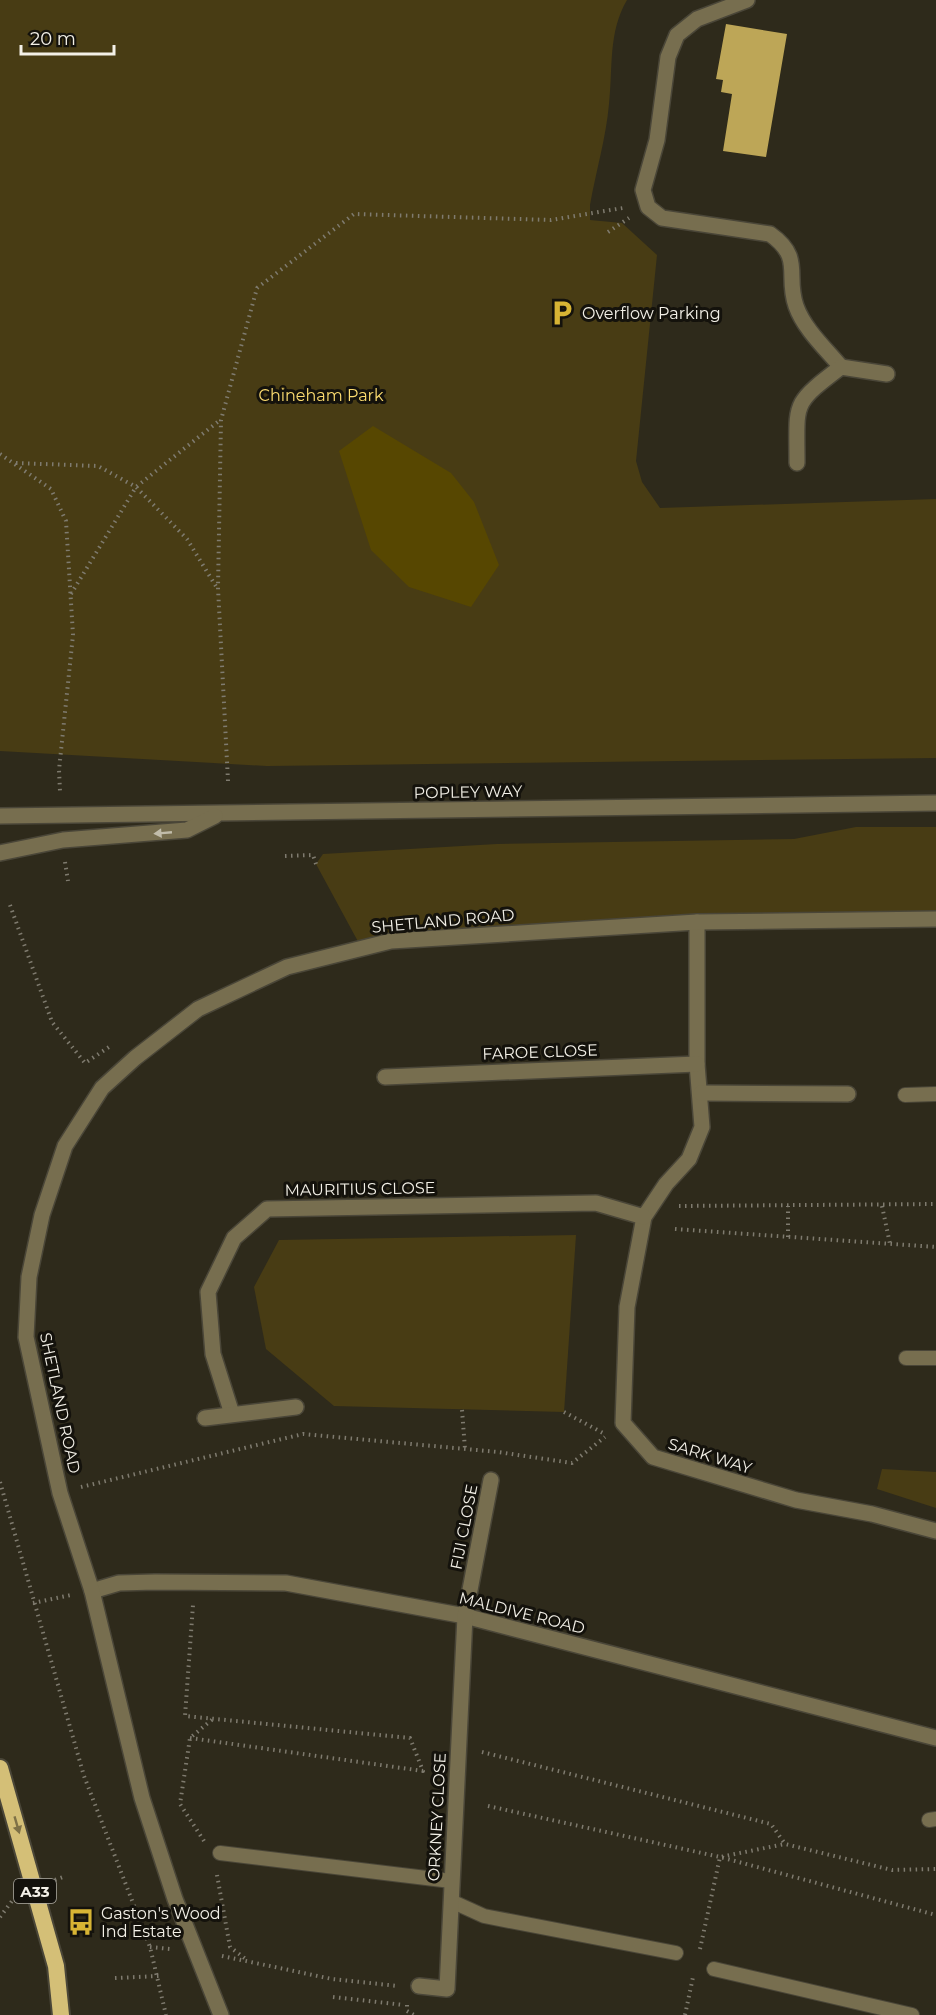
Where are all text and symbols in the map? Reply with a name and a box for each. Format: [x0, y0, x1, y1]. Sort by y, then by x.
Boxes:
scale bar [21, 18, 114, 56]
text: 20 m [30, 28, 76, 50]
parking icon: Overflow Parking [547, 298, 577, 328]
place label: Overflow Parking [582, 304, 721, 323]
park label: Chineham Park [259, 386, 384, 405]
street label: POPLEY WAY [414, 782, 523, 802]
one-way arrow [154, 828, 173, 837]
street label: SHETLAND ROAD [371, 905, 515, 937]
street label: FAROE CLOSE [482, 1040, 598, 1064]
street label: MAURITIUS CLOSE [284, 1178, 436, 1200]
street label: SHETLAND ROAD [36, 1331, 84, 1475]
street label: SARK WAY [666, 1434, 755, 1478]
street label: FIJI CLOSE [446, 1483, 482, 1571]
street label: MALDIVE ROAD [457, 1588, 587, 1638]
street label: ORKNEY CLOSE [424, 1752, 450, 1882]
one-way arrow [13, 1816, 22, 1834]
road number: A33 [14, 1879, 56, 1903]
place label: Gaston's Wood Ind Estate [101, 1904, 221, 1941]
bus stop icon: Gaston's Wood Ind Estate [66, 1907, 96, 1937]

